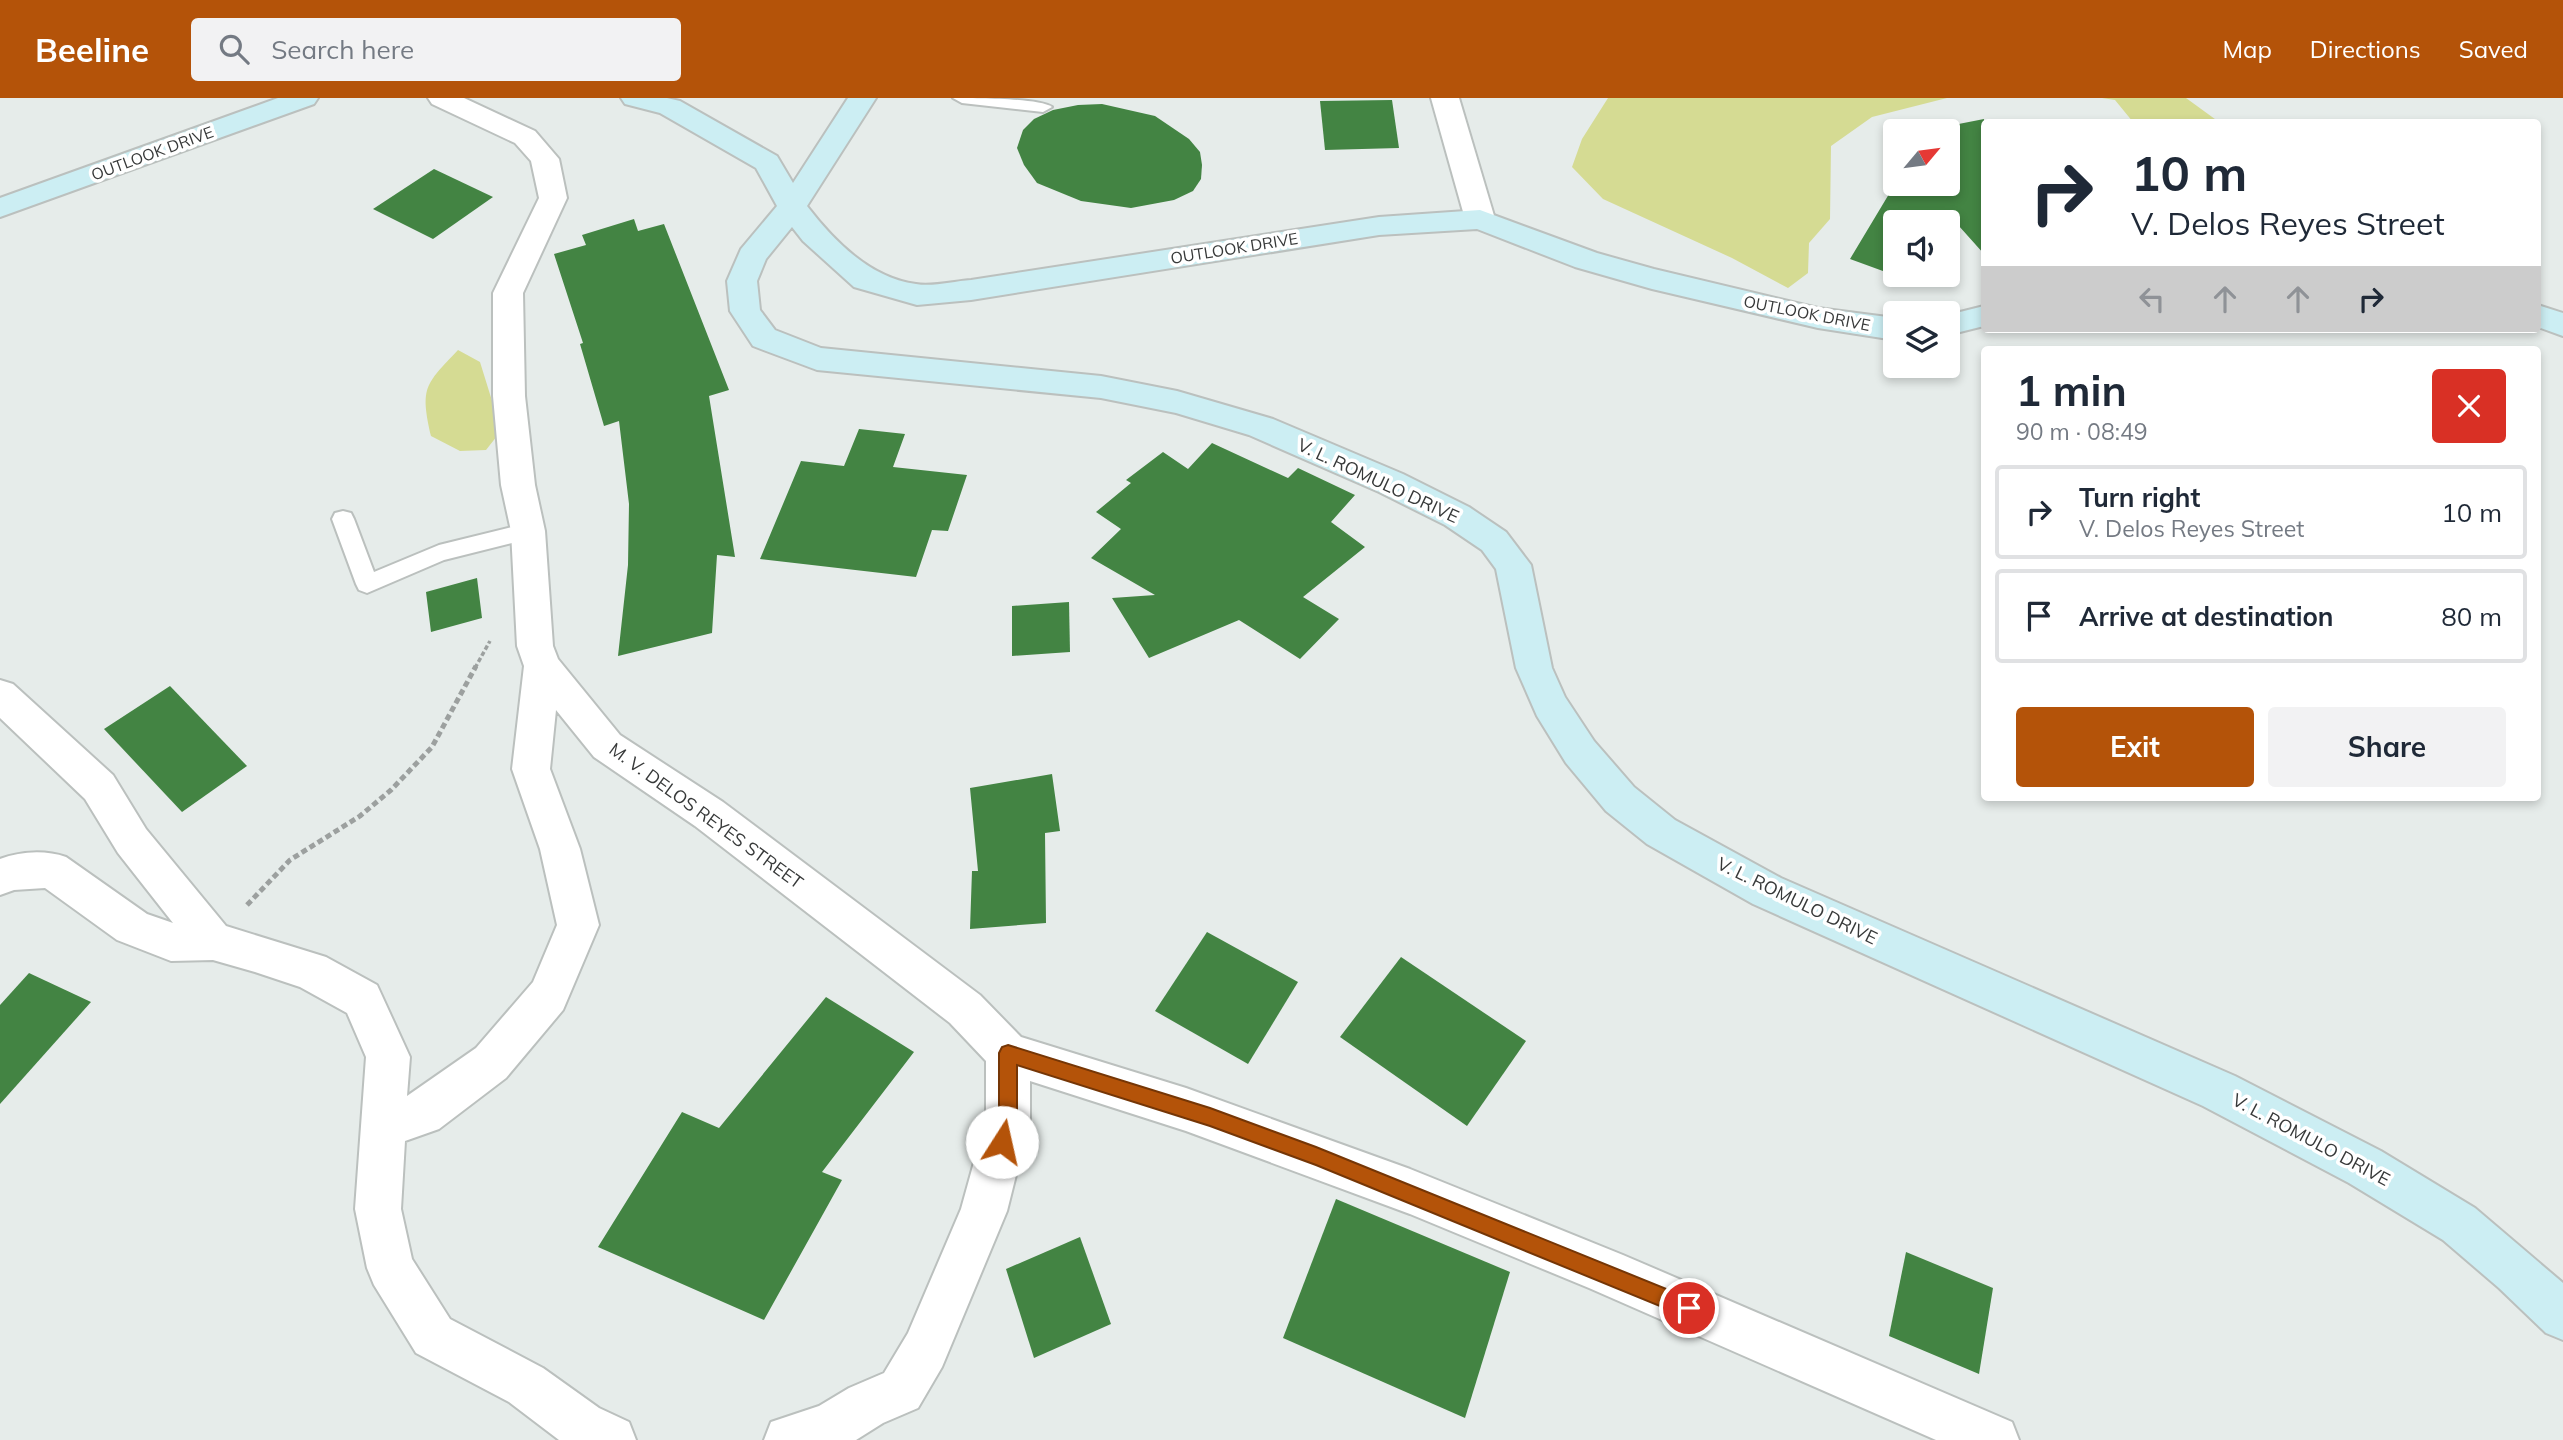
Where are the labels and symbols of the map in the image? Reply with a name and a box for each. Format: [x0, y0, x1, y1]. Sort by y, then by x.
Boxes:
north arrow [1883, 119, 1960, 196]
street label: OUTLOOK DRIVE [88, 122, 216, 184]
street label: OUTLOOK DRIVE [1169, 228, 1299, 268]
street label: OUTLOOK DRIVE [1742, 291, 1872, 335]
street label: V. L. ROMULO DRIVE [1294, 433, 1463, 528]
street label: M. V. DELOS REYES STREET [605, 737, 808, 894]
street label: V. L. ROMULO DRIVE [1713, 852, 1881, 949]
street label: V. L. ROMULO DRIVE [2228, 1088, 2394, 1191]
position arrow [965, 1105, 1039, 1179]
pin [1659, 1278, 1719, 1338]

